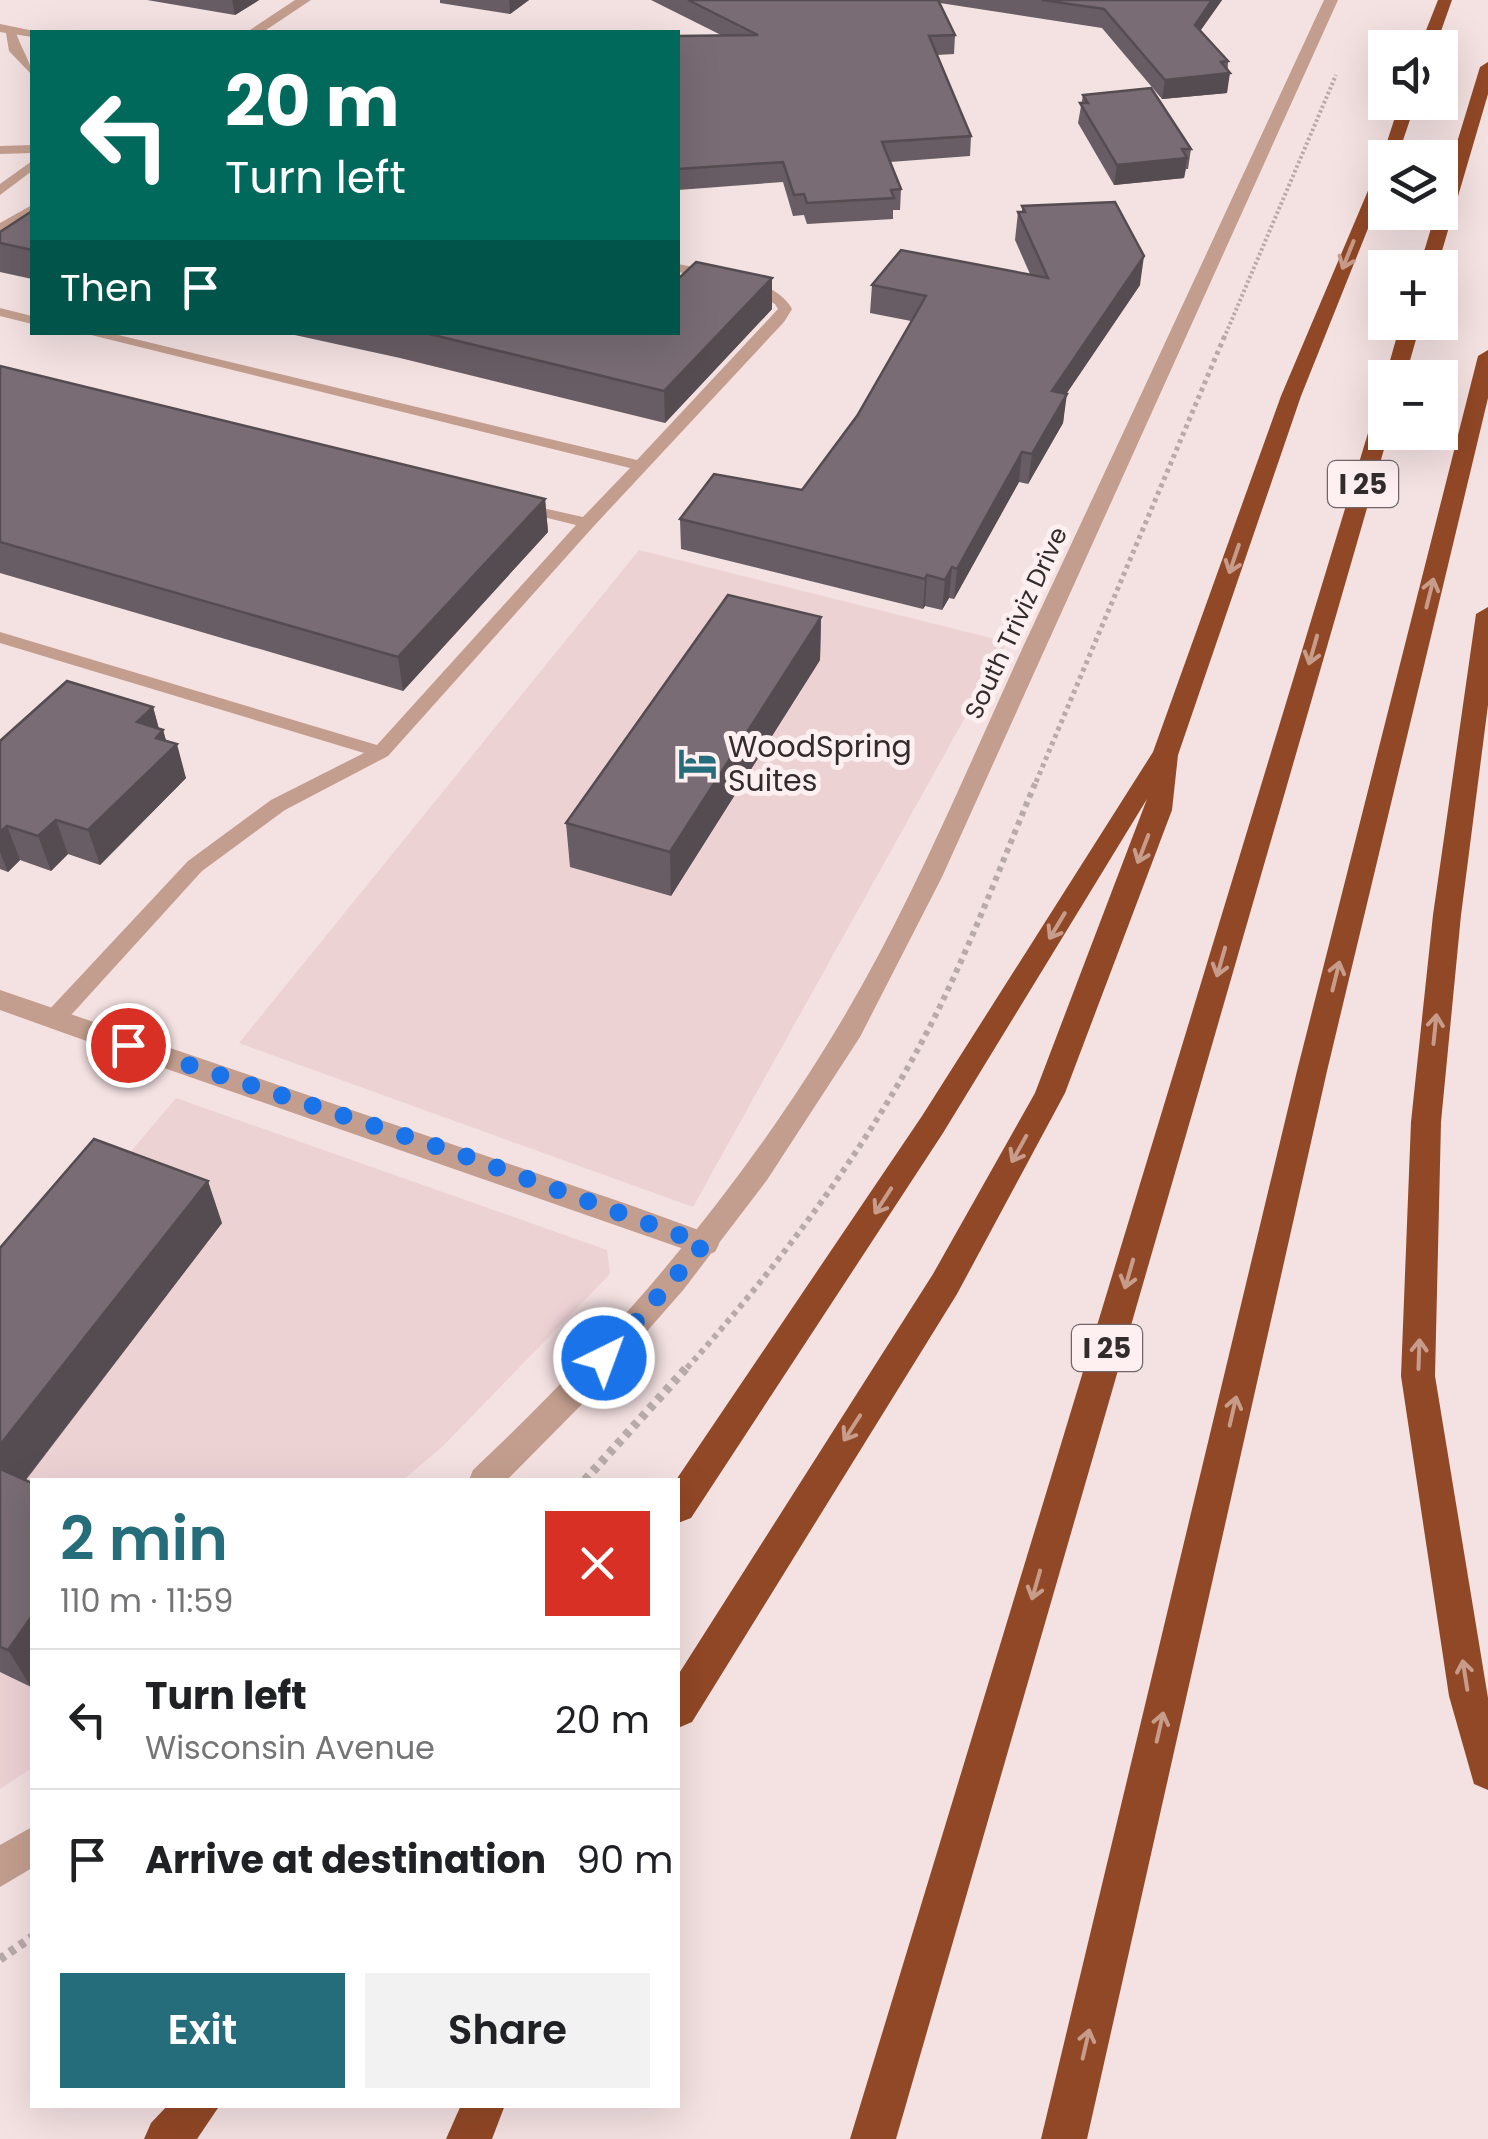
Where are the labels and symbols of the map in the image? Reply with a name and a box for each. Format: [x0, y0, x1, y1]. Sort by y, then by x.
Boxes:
one-way arrow [1338, 239, 1356, 270]
road number: I 25 [1328, 461, 1398, 507]
street label: South Triviz Drive [956, 521, 1076, 725]
one-way arrow [1224, 542, 1242, 573]
one-way arrow [1422, 578, 1440, 610]
one-way arrow [1303, 634, 1321, 666]
place label: WoodSpring Suites [728, 725, 912, 802]
hotel icon: WoodSpring Suites [677, 742, 719, 784]
one-way arrow [1133, 834, 1151, 864]
one-way arrow [1046, 911, 1066, 940]
one-way arrow [1211, 946, 1229, 977]
one-way arrow [1327, 961, 1346, 992]
pin [86, 1003, 171, 1088]
one-way arrow [1426, 1014, 1445, 1046]
one-way arrow [1008, 1134, 1028, 1163]
one-way arrow [873, 1186, 894, 1214]
one-way arrow [1119, 1258, 1137, 1289]
position arrow [552, 1306, 656, 1410]
road number: I 25 [1072, 1325, 1142, 1371]
one-way arrow [1409, 1338, 1428, 1370]
one-way arrow [1225, 1396, 1243, 1428]
one-way arrow [841, 1413, 862, 1441]
one-way arrow [1026, 1569, 1045, 1601]
one-way arrow [1455, 1659, 1474, 1692]
one-way arrow [1152, 1712, 1170, 1744]
one-way arrow [1078, 2029, 1096, 2061]

